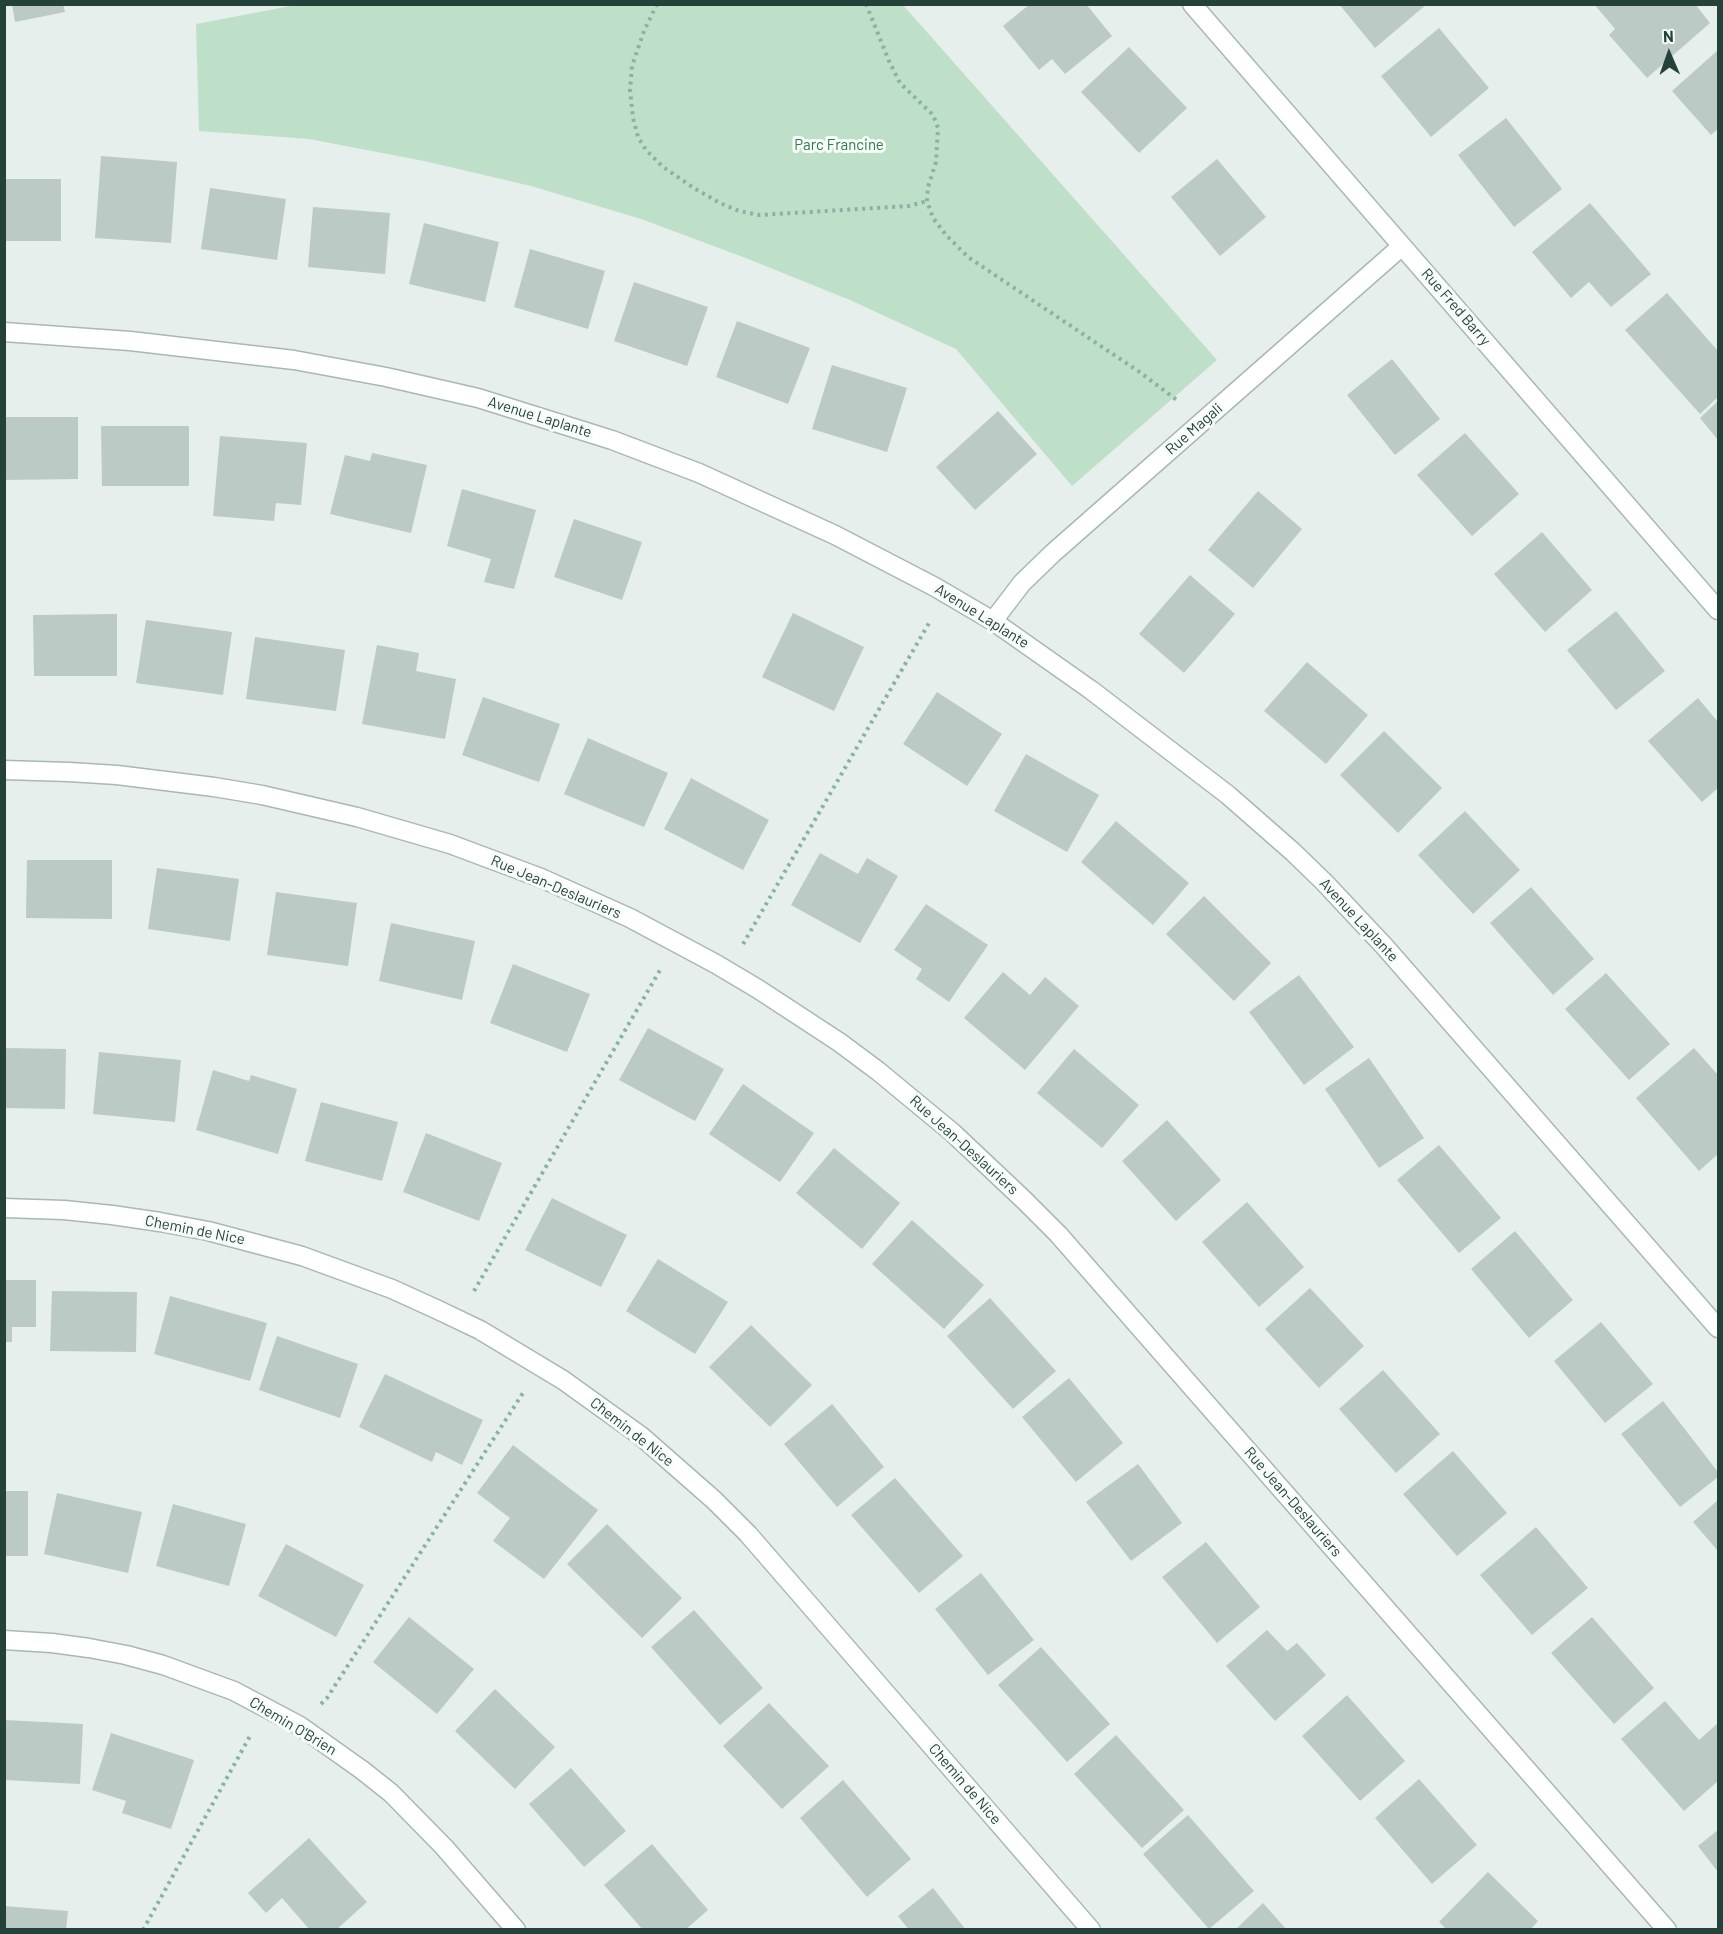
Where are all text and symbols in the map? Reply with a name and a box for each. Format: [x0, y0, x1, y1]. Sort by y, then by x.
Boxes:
north arrow [1639, 24, 1699, 84]
text: N [1663, 26, 1674, 45]
park label: Parc Francine [794, 136, 884, 154]
street label: Rue Fred Barry [1418, 265, 1494, 349]
street label: Avenue Laplante [486, 393, 594, 441]
street label: Rue Magali [1162, 399, 1226, 459]
street label: Avenue Laplante [932, 580, 1032, 652]
street label: Rue Jean-Deslauriers [488, 851, 624, 923]
street label: Avenue Laplante [1316, 875, 1402, 965]
street label: Rue Jean-Deslauriers [906, 1092, 1022, 1198]
street label: Chemin de Nice [144, 1212, 246, 1248]
street label: Chemin de Nice [587, 1394, 677, 1470]
street label: Rue Jean-Deslauriers [1240, 1443, 1346, 1561]
street label: Chemin O'Brien [246, 1693, 340, 1759]
street label: Chemin de Nice [925, 1740, 1005, 1828]

